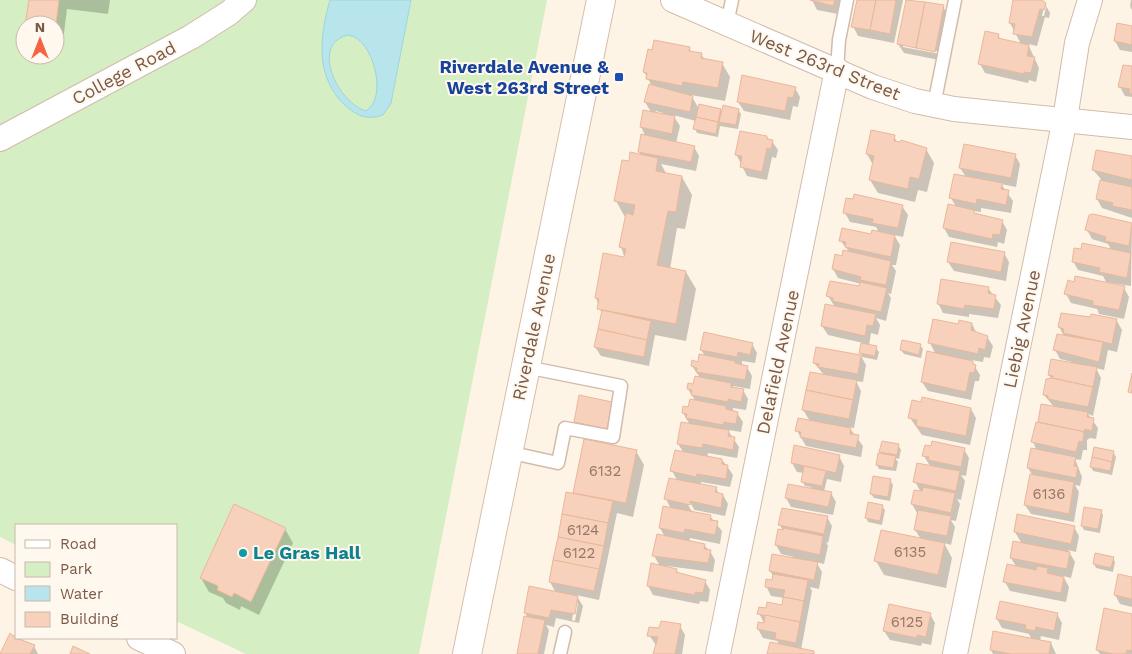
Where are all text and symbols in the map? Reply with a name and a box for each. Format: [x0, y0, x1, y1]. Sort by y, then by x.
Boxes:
north arrow [15, 15, 65, 65]
text: N [35, 19, 45, 35]
street label: West 263rd Street [747, 25, 904, 105]
street label: College Road [68, 36, 179, 109]
place label: Riverdale Avenue & West 263rd Street [439, 56, 609, 98]
marker: Riverdale Avenue & West 263rd Street [613, 71, 625, 83]
street label: Riverdale Avenue [508, 251, 559, 402]
street label: Liebig Avenue [999, 268, 1044, 390]
street label: Delafield Avenue [752, 288, 803, 436]
house number: 6132 [589, 462, 621, 480]
house number: 6136 [1033, 485, 1065, 503]
house number: 6124 [567, 521, 599, 539]
legend [15, 524, 178, 639]
text: Road [60, 535, 97, 553]
place label: Le Gras Hall [253, 542, 361, 563]
house number: 6135 [894, 543, 926, 561]
house number: 6122 [563, 544, 595, 562]
marker: Le Gras Hall [237, 547, 249, 559]
text: Park [60, 560, 93, 578]
text: Water [60, 585, 103, 603]
text: Building [60, 610, 118, 628]
house number: 6125 [891, 613, 923, 631]

